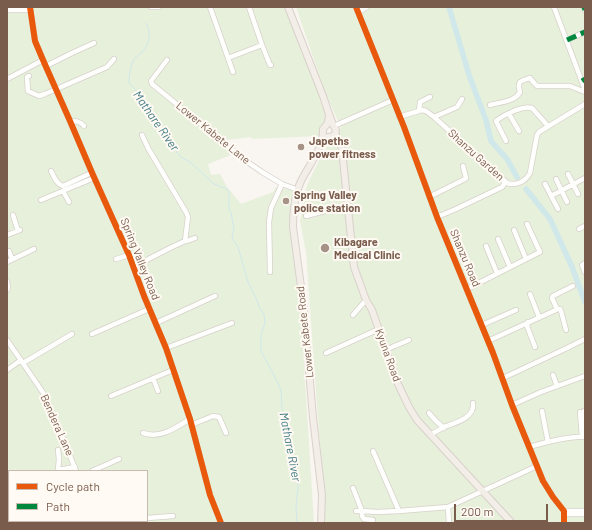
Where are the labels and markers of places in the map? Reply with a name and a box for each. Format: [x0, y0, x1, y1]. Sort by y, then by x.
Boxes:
place label: Japeths power fitness [309, 134, 376, 160]
marker: Japeths power fitness [296, 142, 306, 152]
place label: Spring Valley police station [294, 188, 360, 214]
marker: Spring Valley police station [281, 196, 291, 206]
place label: Kibagare Medical Clinic [334, 235, 400, 261]
marker: Kibagare Medical Clinic [319, 242, 331, 254]

